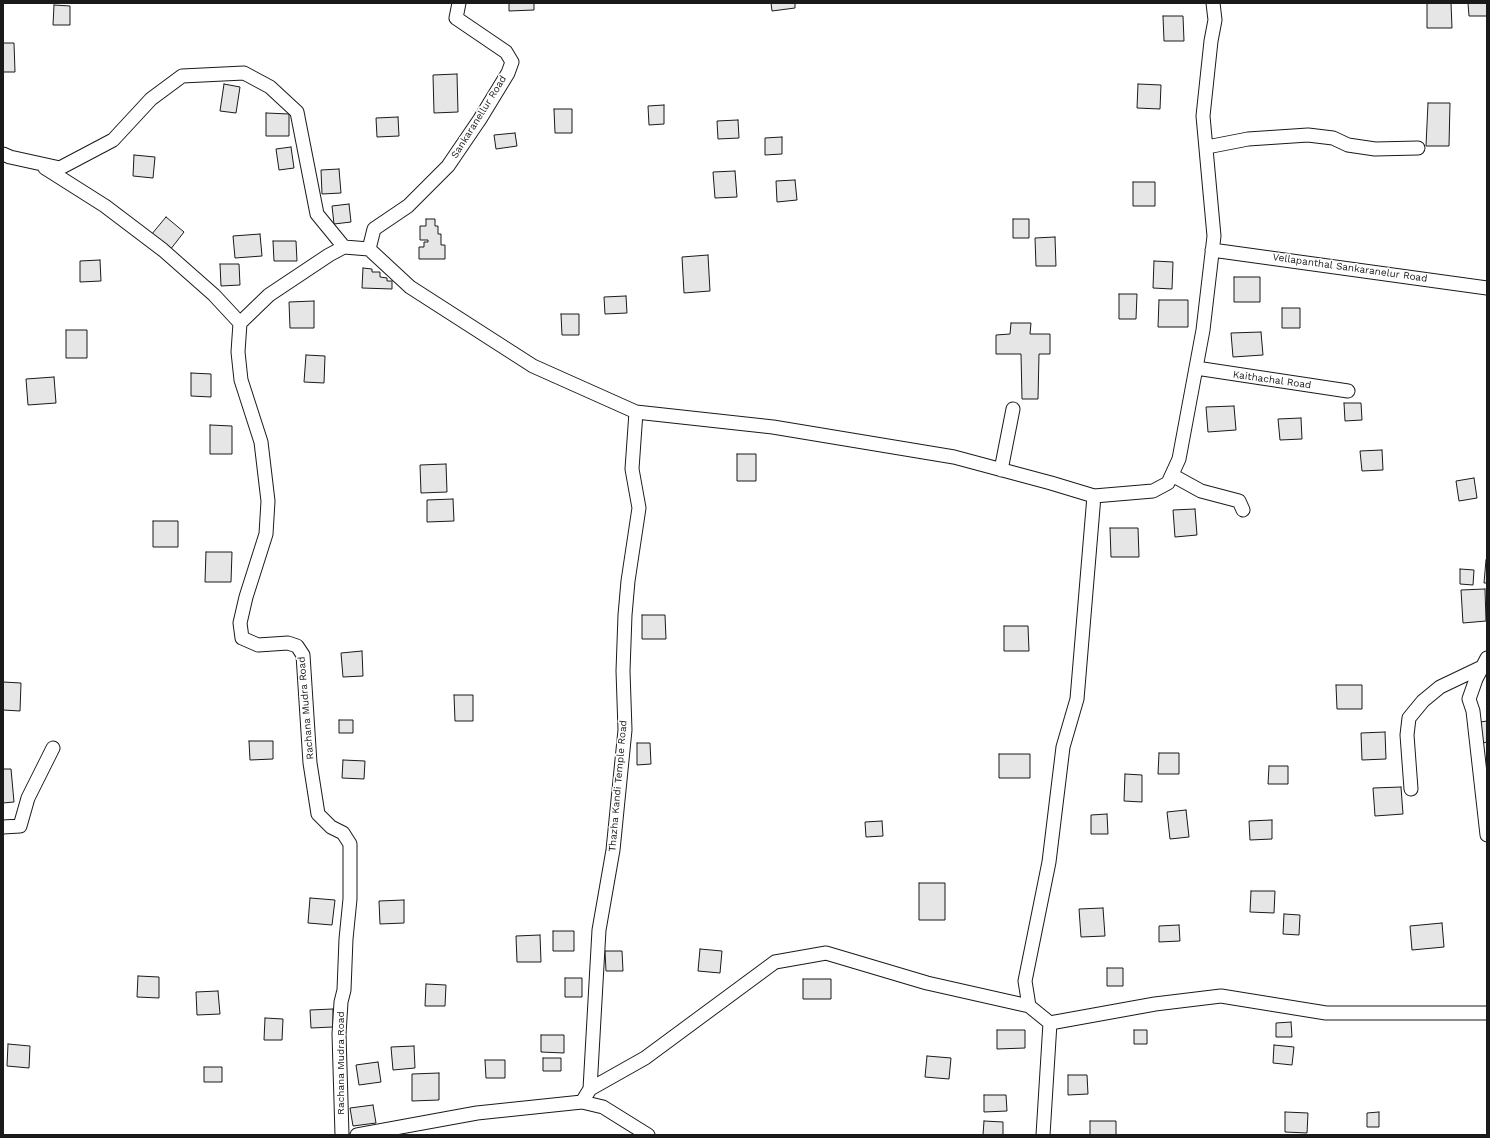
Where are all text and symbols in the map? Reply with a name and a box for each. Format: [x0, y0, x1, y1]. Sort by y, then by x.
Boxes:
street label: Sankaranellur Road [449, 73, 509, 161]
street label: Vellapanthal Sankaranelur Road [1272, 251, 1428, 285]
street label: Kaithachal Road [1232, 369, 1312, 391]
street label: Rachana Mudra Road [296, 656, 316, 760]
street label: Thazha Kandi Temple Road [606, 720, 630, 852]
street label: Rachana Mudra Road [335, 1011, 347, 1115]

